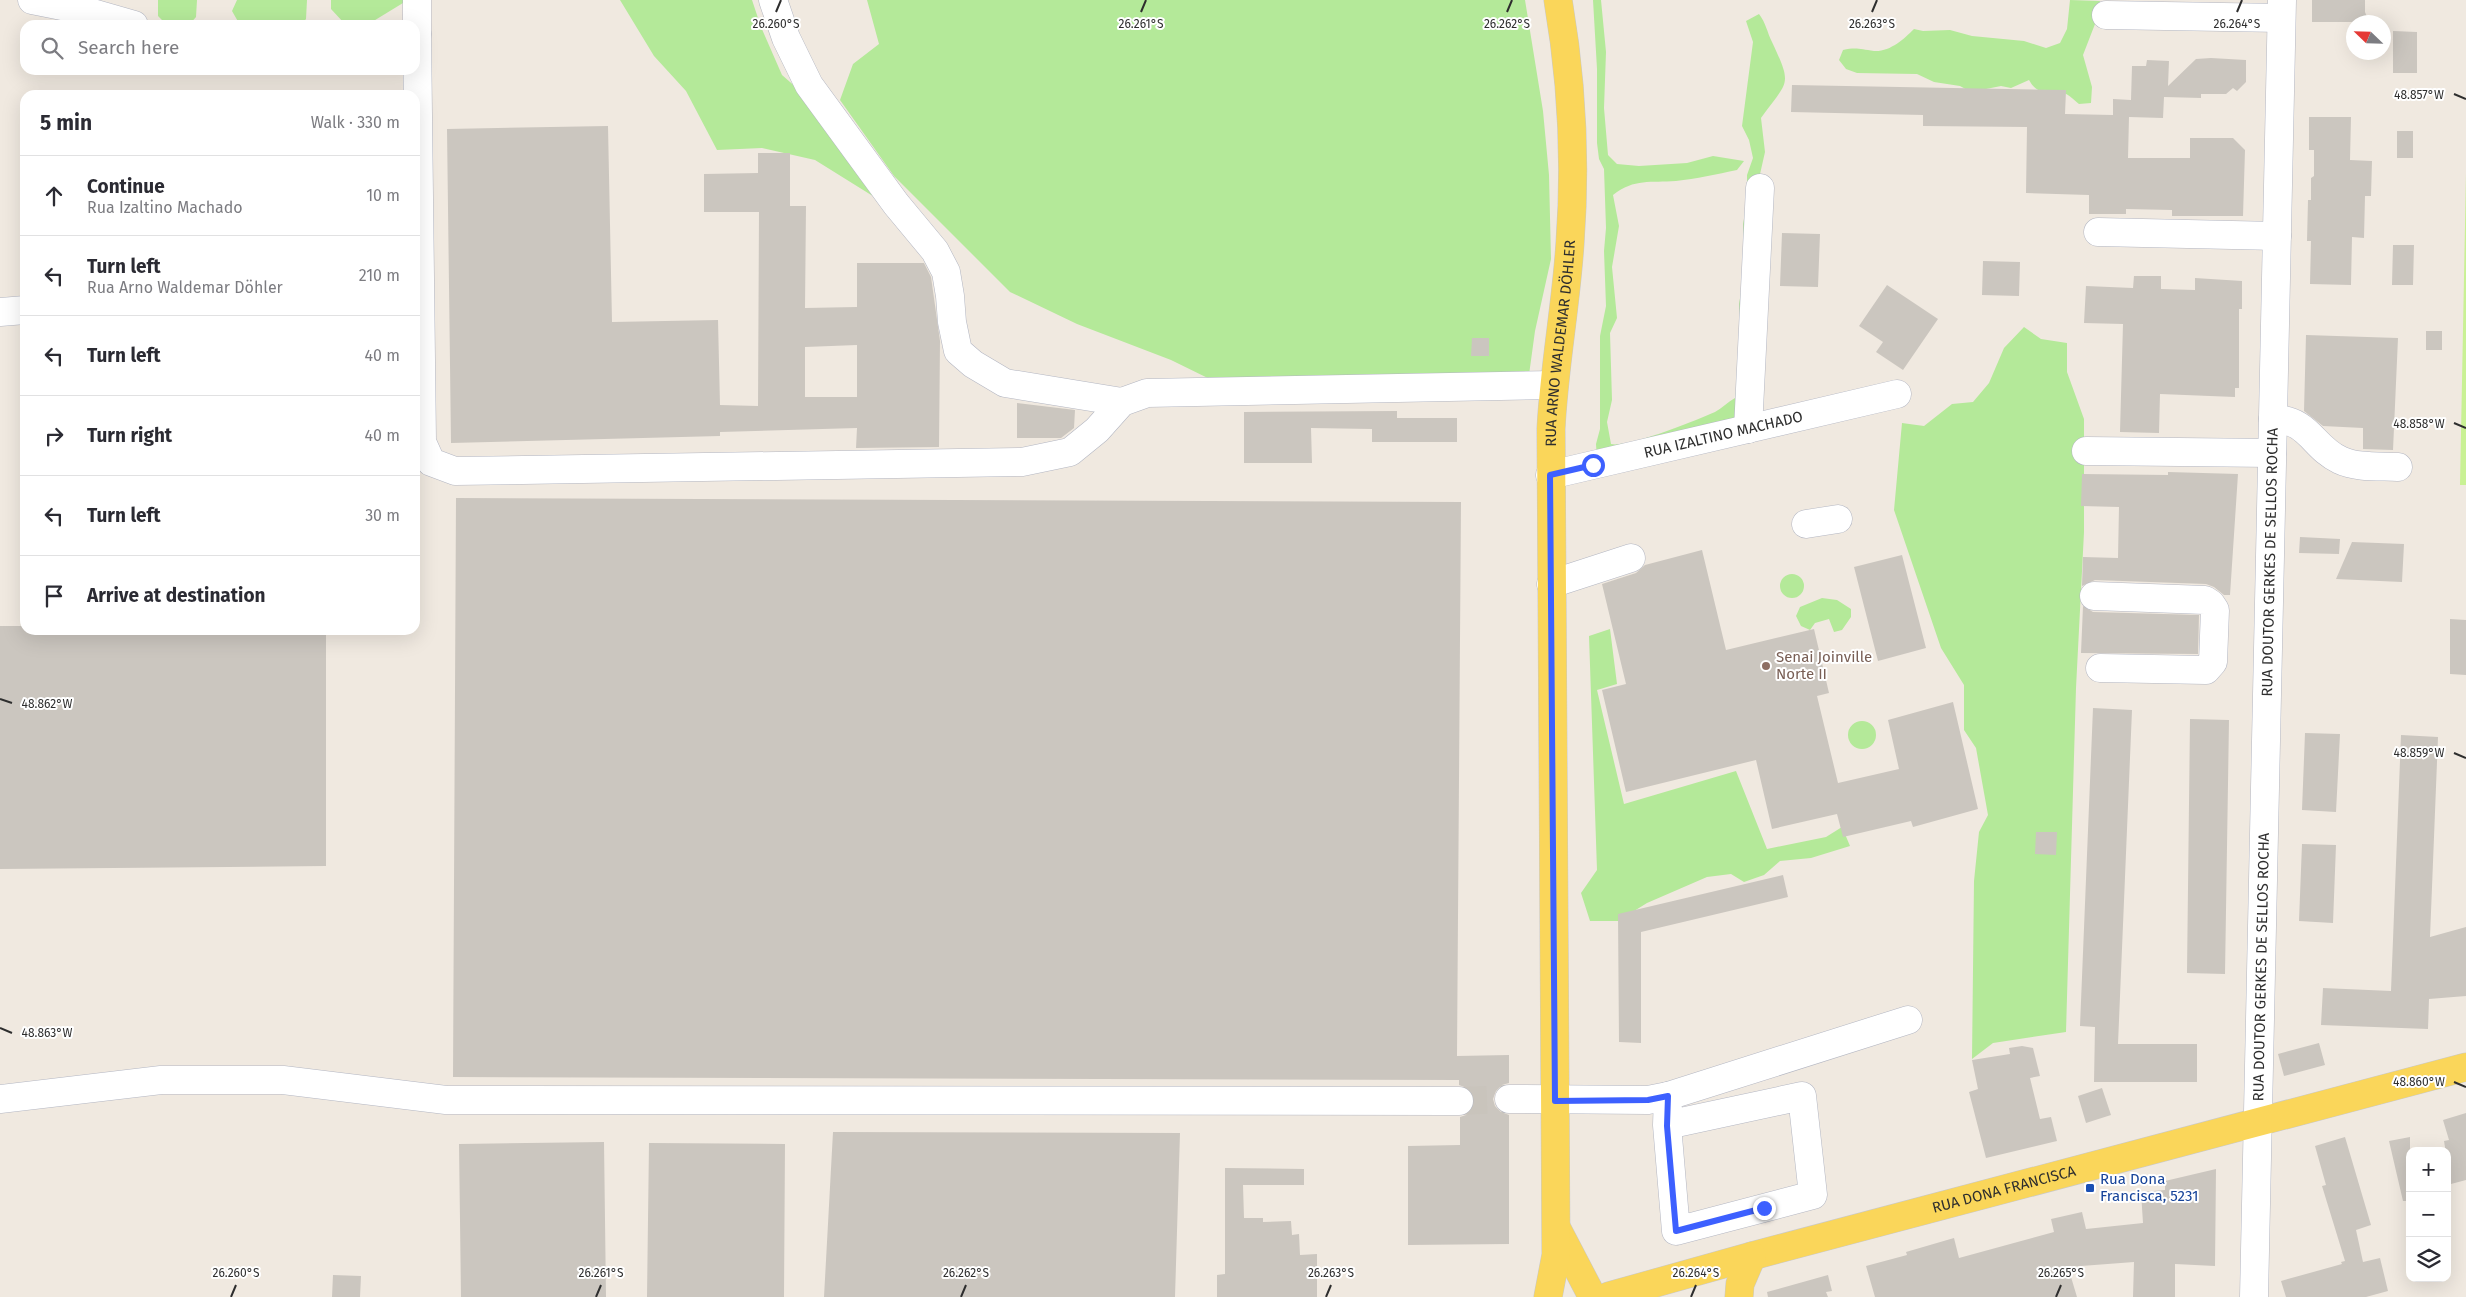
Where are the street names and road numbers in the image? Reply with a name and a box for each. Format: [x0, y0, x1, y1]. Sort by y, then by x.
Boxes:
street label: RUA ARNO WALDEMAR DÖHLER [1542, 239, 1579, 447]
street label: RUA IZALTINO MACHADO [1642, 407, 1805, 462]
street label: RUA DOUTOR GERKES DE SELLOS ROCHA [2258, 427, 2282, 697]
street label: RUA DOUTOR GERKES DE SELLOS ROCHA [2249, 832, 2273, 1102]
street label: RUA DONA FRANCISCA [1930, 1162, 2078, 1217]

